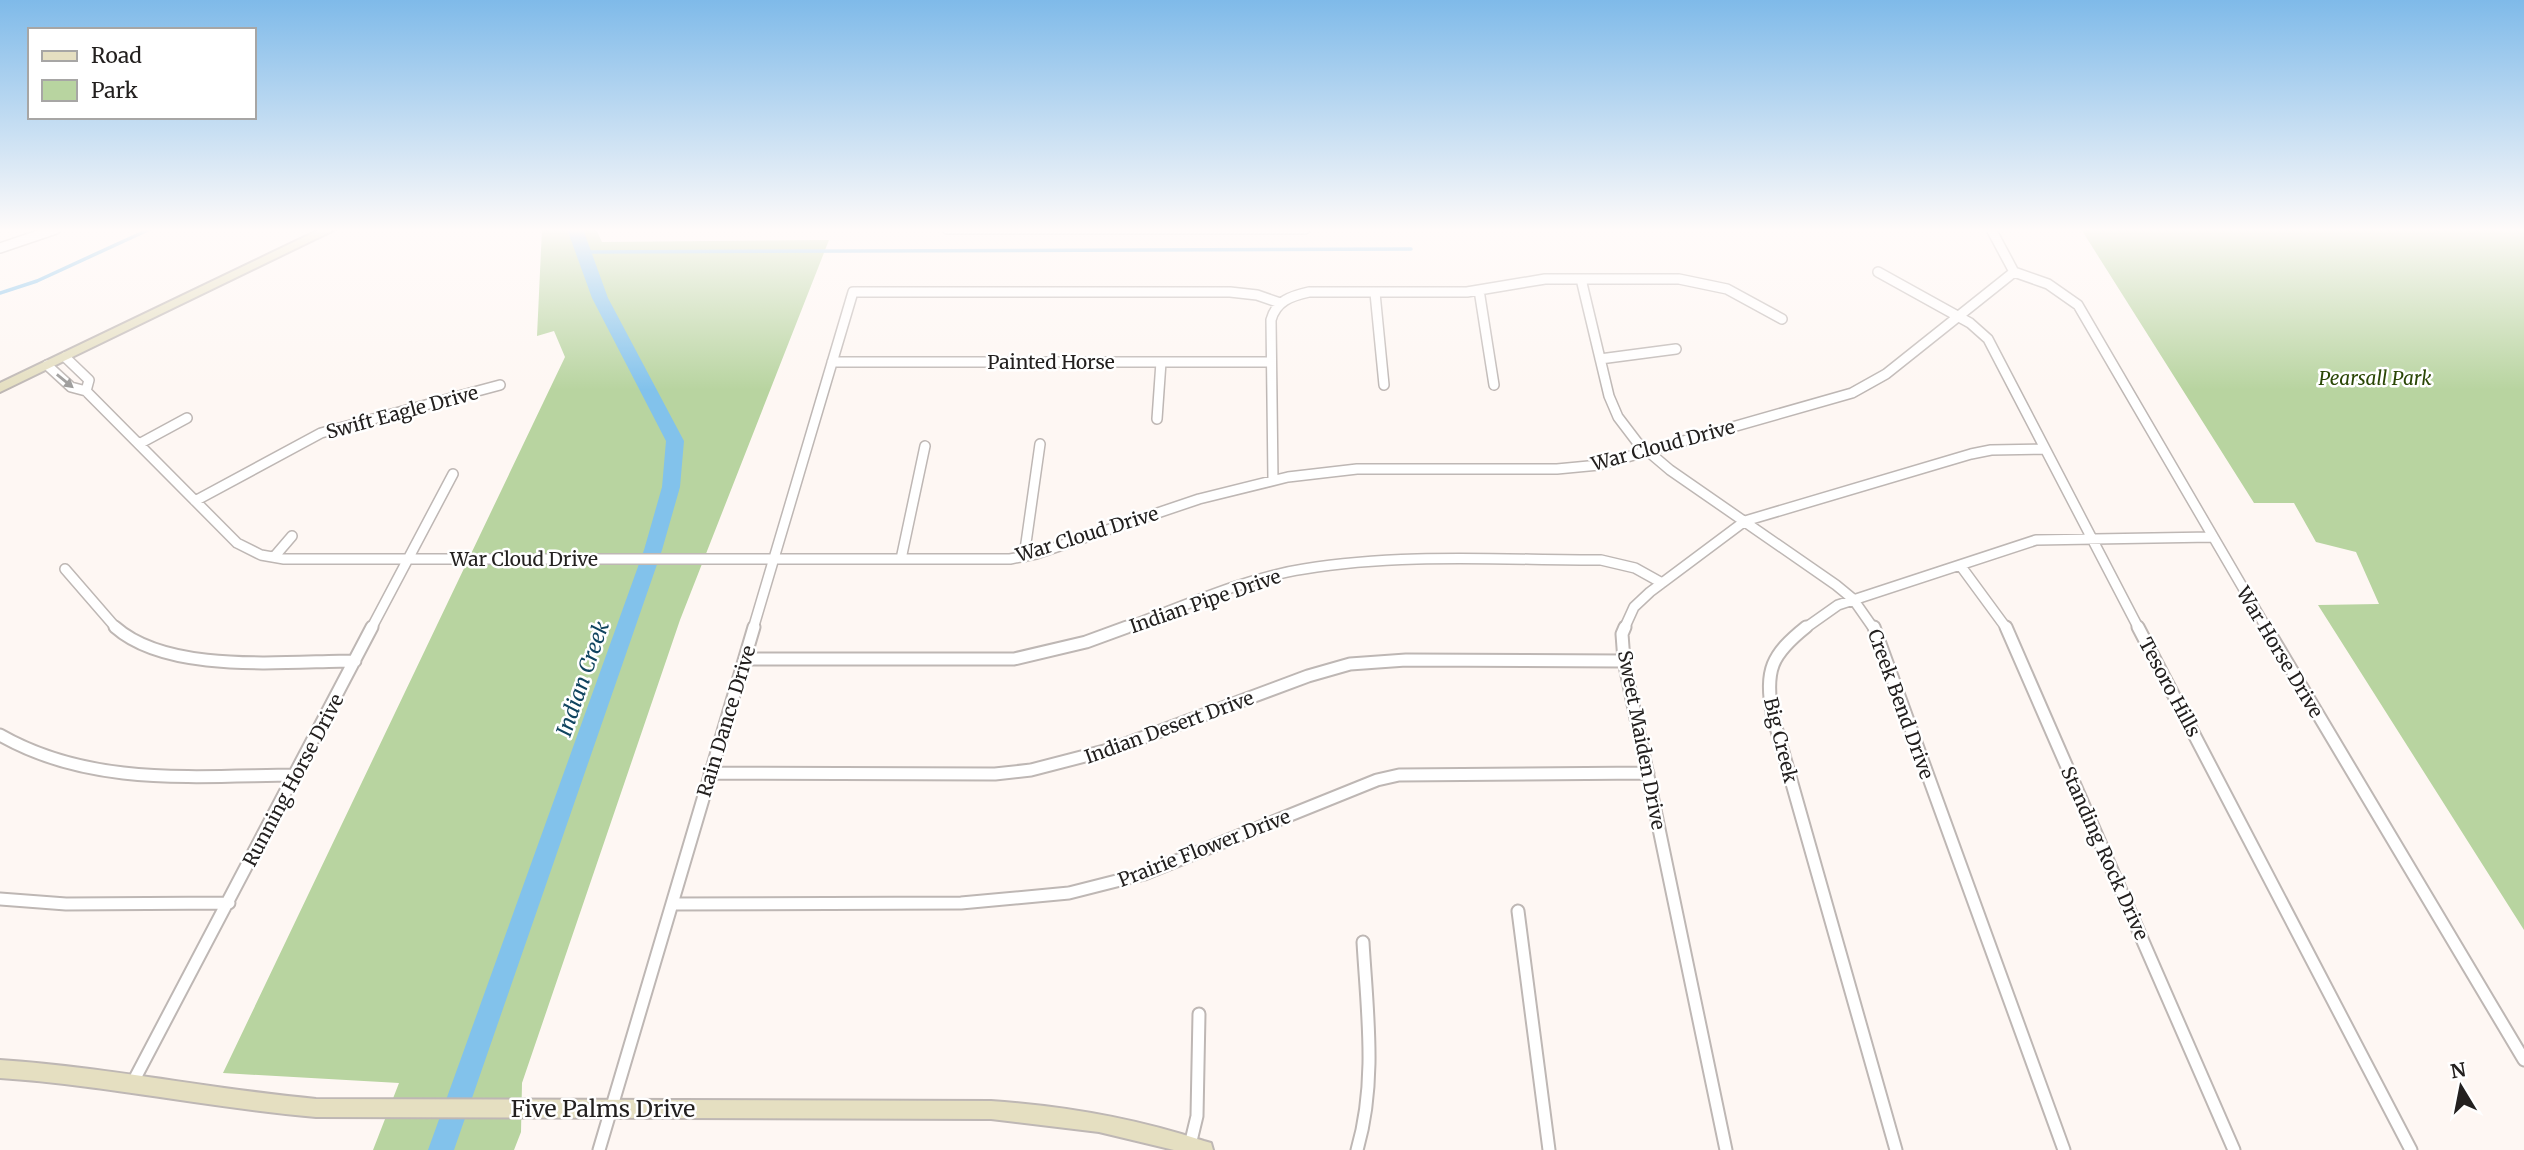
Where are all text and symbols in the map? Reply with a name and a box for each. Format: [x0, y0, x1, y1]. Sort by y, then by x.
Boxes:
legend [28, 28, 256, 119]
text: Road [91, 42, 142, 69]
text: Park [91, 77, 138, 104]
street label: Painted Horse [987, 350, 1115, 374]
park label: Pearsall Park [2318, 366, 2432, 390]
one-way arrow [57, 373, 74, 388]
street label: Swift Eagle Drive [323, 380, 481, 444]
street label: War Cloud Drive [1588, 414, 1738, 476]
street label: War Cloud Drive [1012, 501, 1161, 567]
street label: War Cloud Drive [449, 547, 598, 571]
street label: Indian Pipe Drive [1126, 564, 1284, 638]
street label: War Horse Drive [2231, 581, 2329, 722]
water label: Indian Creek [550, 617, 615, 740]
street label: Creek Bend Drive [1863, 626, 1939, 782]
street label: Tesoro Hills [2134, 633, 2206, 741]
street label: Rain Dance Drive [692, 642, 760, 800]
street label: Sweet Maiden Drive [1613, 648, 1671, 832]
street label: Indian Desert Drive [1081, 685, 1257, 769]
street label: Running Horse Drive [237, 690, 349, 870]
street label: Big Creek [1759, 695, 1803, 785]
street label: Standing Rock Drive [2056, 763, 2154, 944]
street label: Prairie Flower Drive [1114, 804, 1294, 892]
north arrow [2426, 1052, 2496, 1122]
text: N [2449, 1057, 2468, 1083]
street label: Five Palms Drive [511, 1094, 695, 1123]

